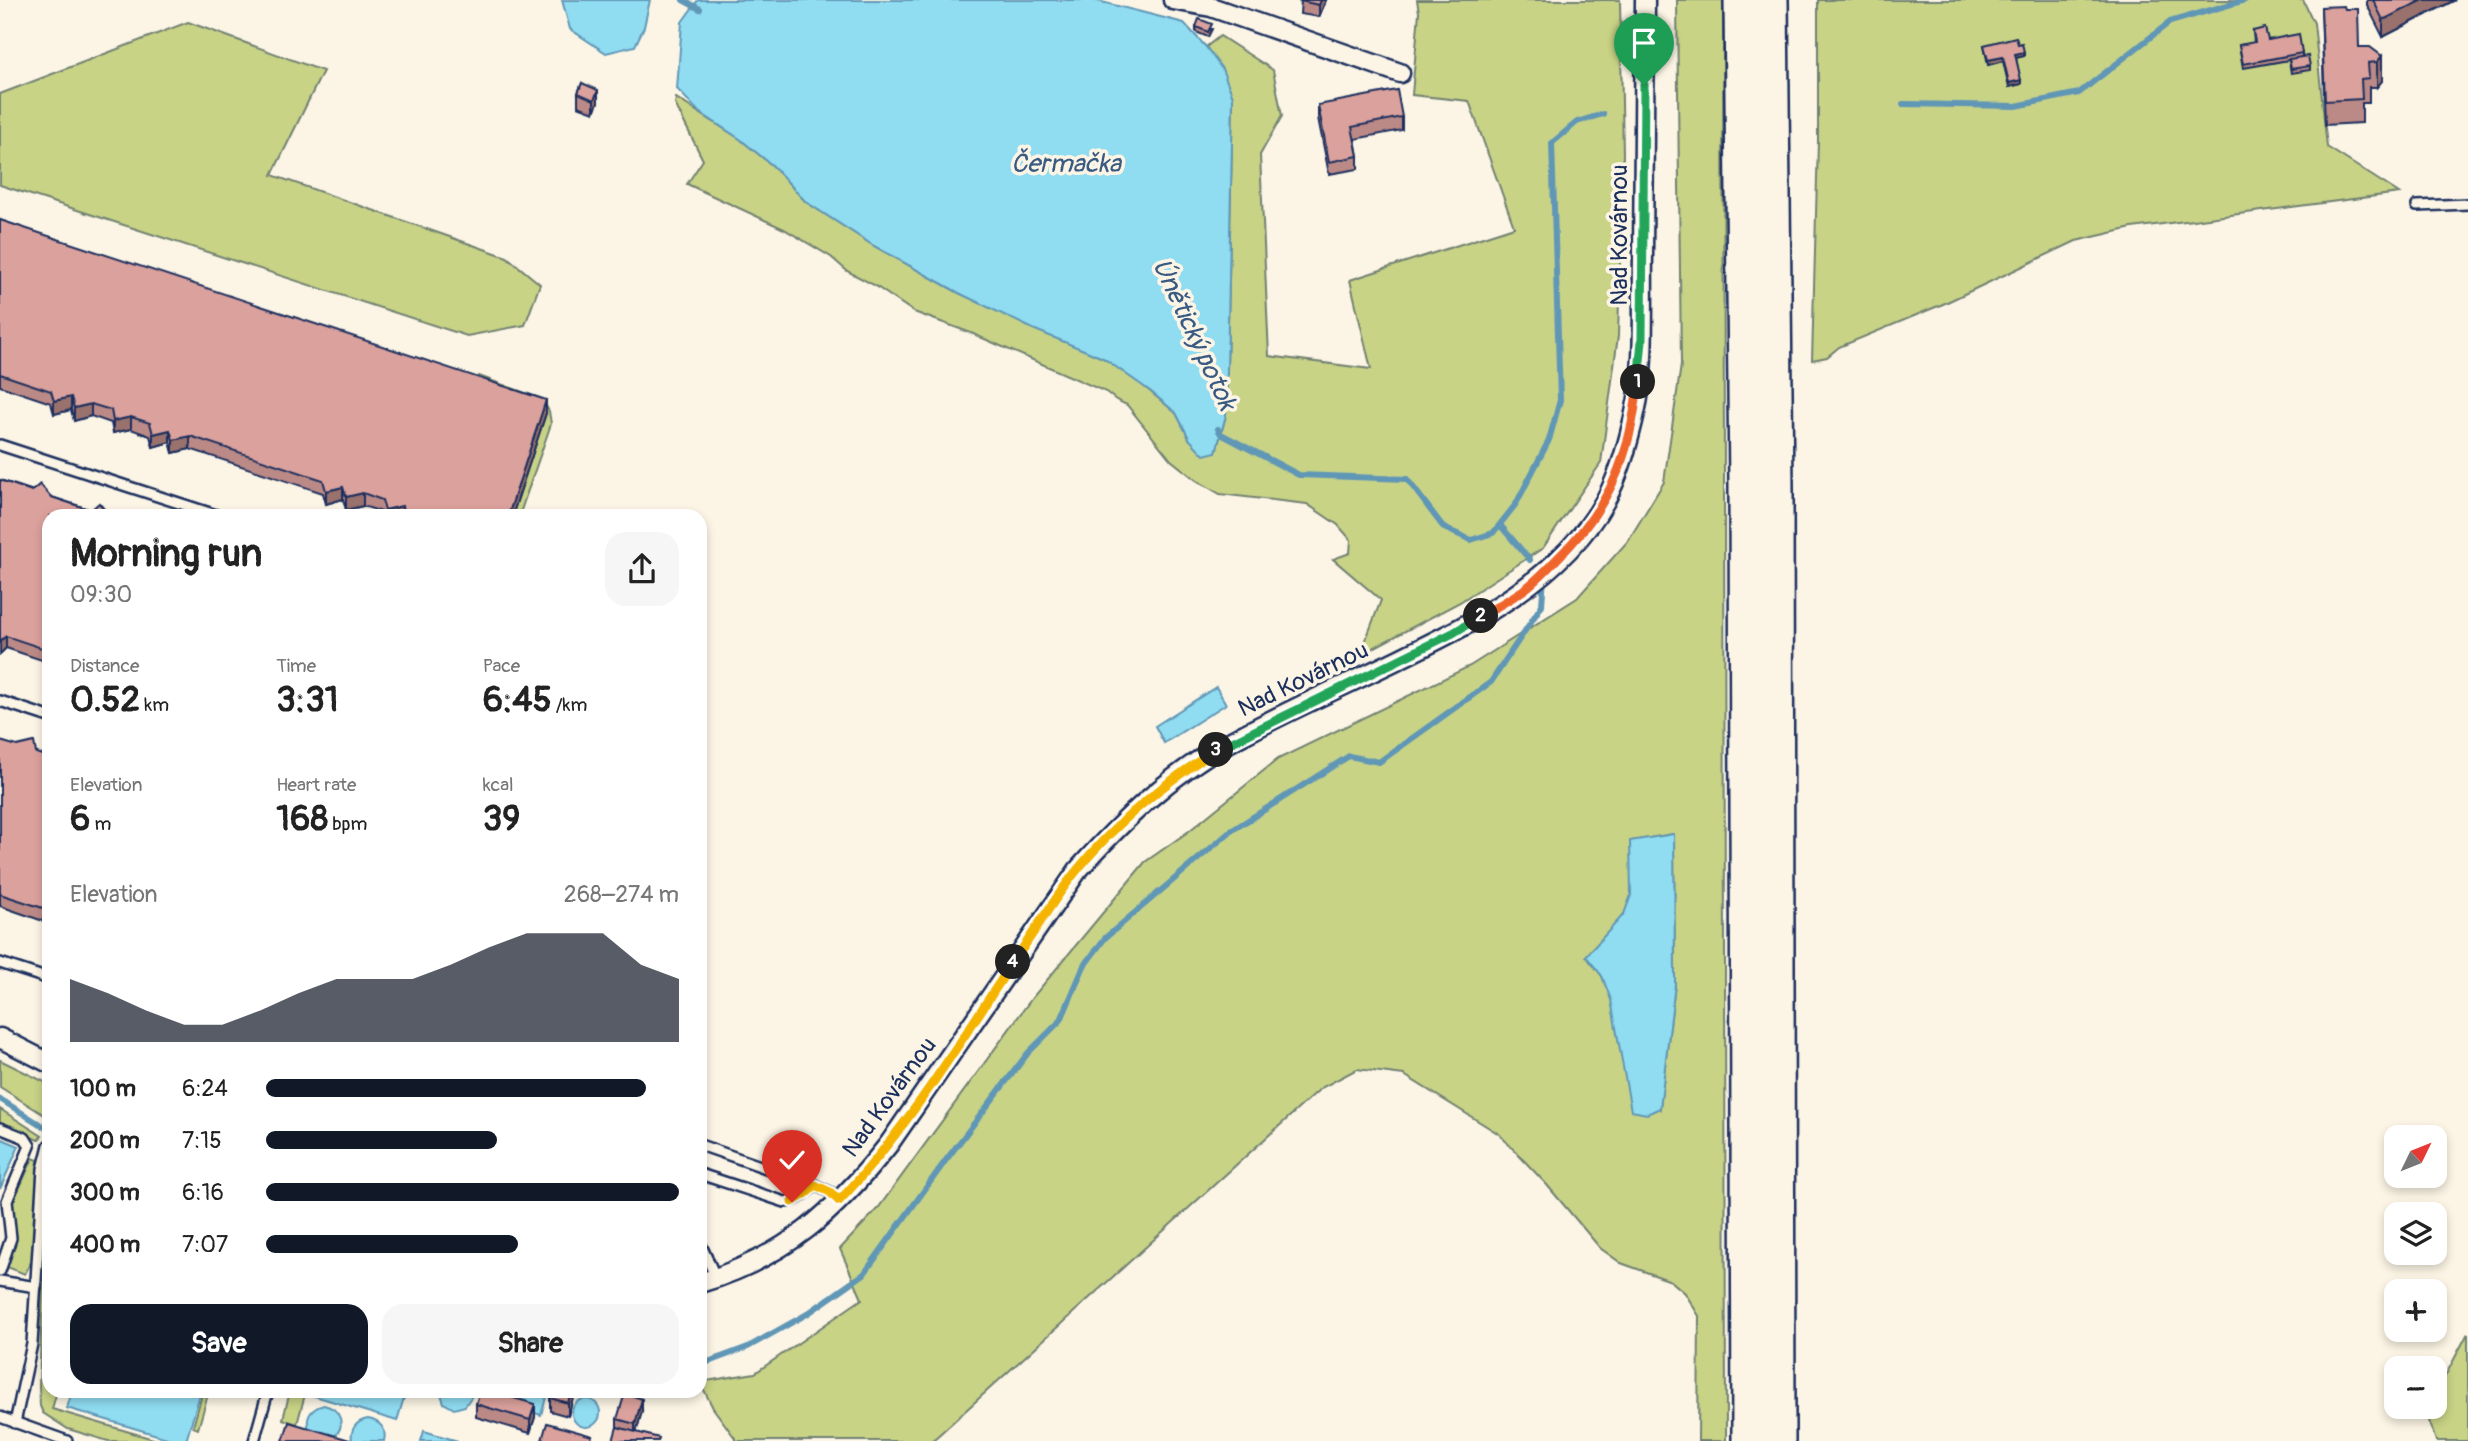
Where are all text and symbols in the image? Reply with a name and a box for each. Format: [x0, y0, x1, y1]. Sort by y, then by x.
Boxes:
pin [1614, 13, 1674, 85]
icon: arrive [1625, 24, 1663, 62]
water label: Čermačka [1011, 147, 1123, 180]
street label: Nad Kovárnou [1605, 164, 1634, 306]
water label: Únětický potok [1145, 254, 1244, 417]
pin: 1 [1620, 364, 1656, 400]
text: 1 [1634, 369, 1641, 393]
text: Morning run [70, 530, 262, 578]
button: share [605, 532, 679, 606]
text: 09:30 [70, 580, 132, 609]
pin: 2 [1464, 598, 1498, 634]
text: 2 [1475, 603, 1486, 627]
street label: Nad Kovárnou [1233, 635, 1373, 723]
text: Distance [70, 654, 139, 678]
text: Time [276, 654, 316, 678]
text: Pace [483, 654, 520, 678]
text: 0.52 [70, 678, 140, 722]
text: 3:31 [276, 678, 338, 722]
text: 6:45 [483, 678, 552, 722]
text: km [140, 693, 169, 717]
text: /km [552, 693, 587, 717]
pin: 3 [1198, 732, 1234, 768]
text: 3 [1210, 737, 1221, 761]
text: Elevation [70, 773, 142, 797]
text: Heart rate [276, 773, 356, 797]
text: kcal [483, 773, 514, 797]
text: 6 [70, 797, 90, 841]
text: 168 [276, 797, 328, 841]
text: 39 [483, 797, 520, 841]
text: m [90, 812, 111, 836]
text: bpm [328, 812, 367, 836]
text: Elevation [70, 880, 158, 909]
text: 268–274 m [564, 880, 679, 909]
pin: 4 [996, 944, 1030, 979]
text: 4 [1007, 949, 1018, 973]
street label: Nad Kovárnou [836, 1032, 943, 1163]
text: 100 m [70, 1074, 136, 1103]
text: 6:24 [182, 1074, 228, 1103]
north arrow [2384, 1125, 2446, 1188]
map controls [2384, 1125, 2447, 1419]
text: 200 m [70, 1126, 140, 1155]
text: 7:15 [182, 1126, 222, 1155]
pin [762, 1130, 822, 1202]
icon: check [773, 1141, 811, 1179]
text: 300 m [70, 1178, 140, 1207]
text: 6:16 [182, 1178, 224, 1207]
button: layers [2384, 1202, 2447, 1265]
text: 400 m [70, 1230, 140, 1259]
text: 7:07 [182, 1230, 228, 1259]
button: + [2384, 1279, 2447, 1342]
button: Save [70, 1304, 368, 1384]
button: Share [382, 1304, 679, 1384]
button: − [2384, 1356, 2447, 1419]

